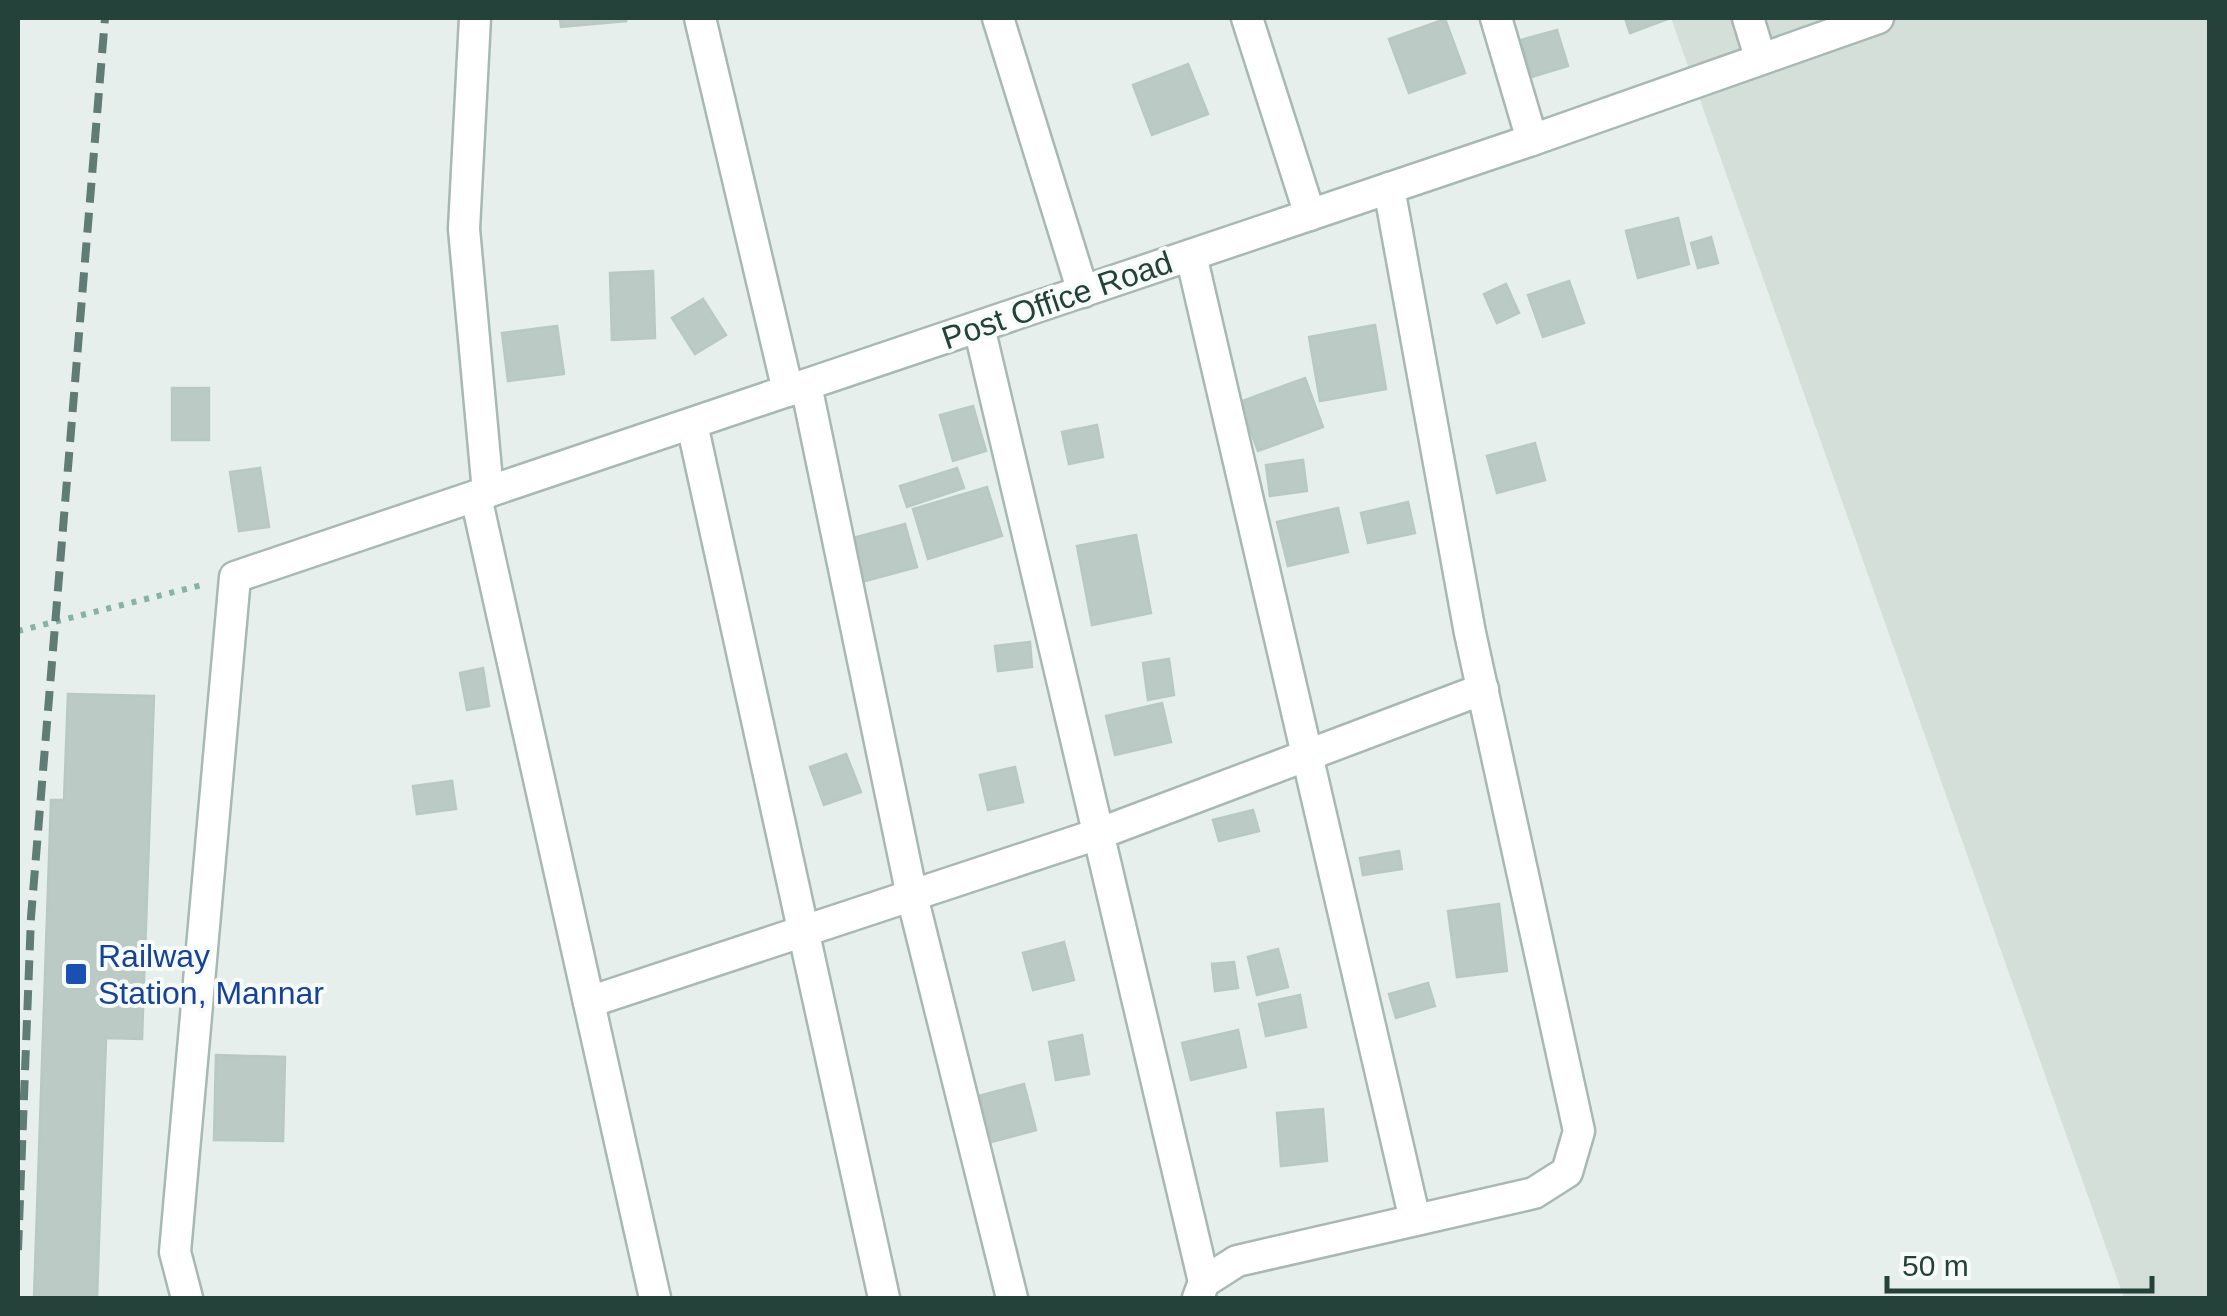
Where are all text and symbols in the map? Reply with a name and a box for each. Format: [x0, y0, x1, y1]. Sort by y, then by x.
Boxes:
street label: Post Office Road [937, 244, 1177, 356]
place label: Railway Station, Mannar [98, 938, 324, 1011]
marker: Railway Station, Mannar [63, 961, 89, 987]
scale bar [1887, 1231, 2152, 1293]
text: 50 m [1902, 1249, 1969, 1282]

